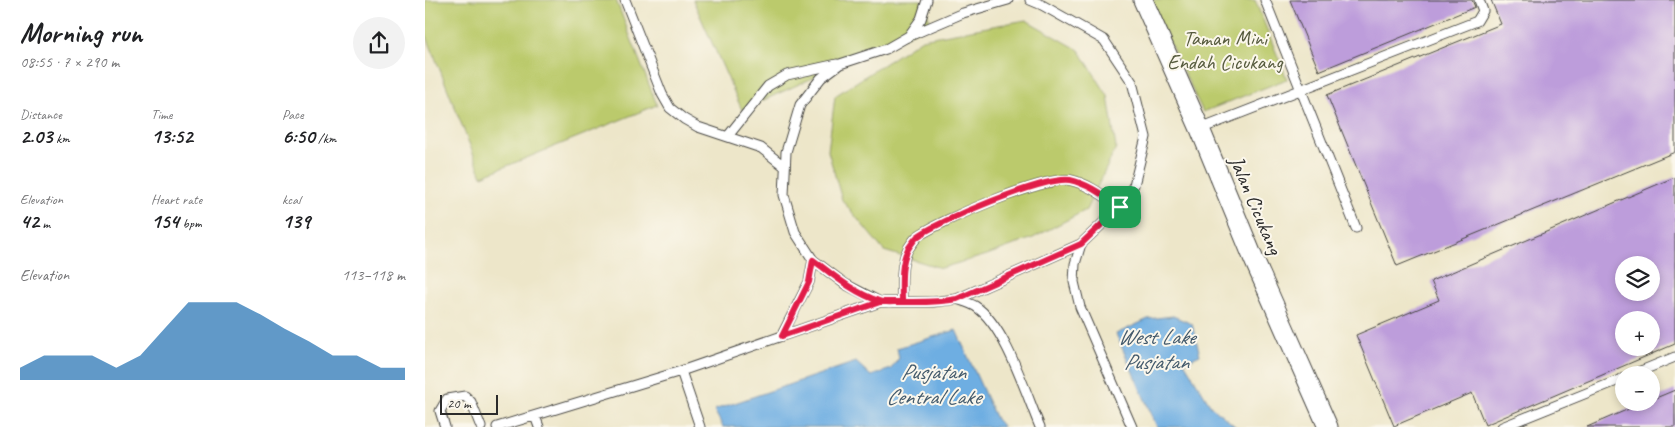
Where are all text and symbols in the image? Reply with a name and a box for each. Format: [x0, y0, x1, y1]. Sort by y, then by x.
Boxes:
text: Morning run [20, 15, 142, 50]
button: share [353, 17, 405, 69]
park label: Taman Mini Endah Cicukang [1167, 25, 1284, 75]
text: 08:55 · 7 × 290 m [20, 52, 119, 72]
text: Distance [20, 106, 62, 123]
text: Time [151, 106, 172, 123]
text: Pace [282, 106, 304, 123]
text: 2.03 [20, 123, 53, 149]
text: 13:52 [151, 123, 193, 149]
text: 6:50 [282, 123, 315, 149]
text: km [53, 130, 70, 147]
text: /km [315, 130, 336, 147]
street label: Jalan Cicukang [1223, 151, 1289, 260]
pin [1099, 186, 1141, 228]
text: Elevation [20, 191, 63, 208]
text: Heart rate [151, 191, 202, 208]
text: kcal [282, 191, 301, 208]
icon: arrive [1106, 193, 1134, 221]
text: 42 [20, 208, 39, 234]
text: 154 [151, 208, 179, 234]
text: 139 [282, 208, 310, 234]
text: m [39, 215, 50, 232]
text: bpm [179, 215, 202, 232]
map controls [1615, 256, 1660, 411]
button: layers [1615, 256, 1660, 301]
text: Elevation [20, 265, 69, 285]
text: 113–118 m [342, 265, 405, 285]
button: + [1615, 311, 1660, 356]
water label: West Lake Pusjatan [1118, 323, 1197, 376]
water label: Pusjatan Central Lake [886, 358, 984, 411]
button: − [1615, 366, 1660, 411]
scale bar [440, 392, 497, 415]
text: 20 m [447, 395, 471, 412]

